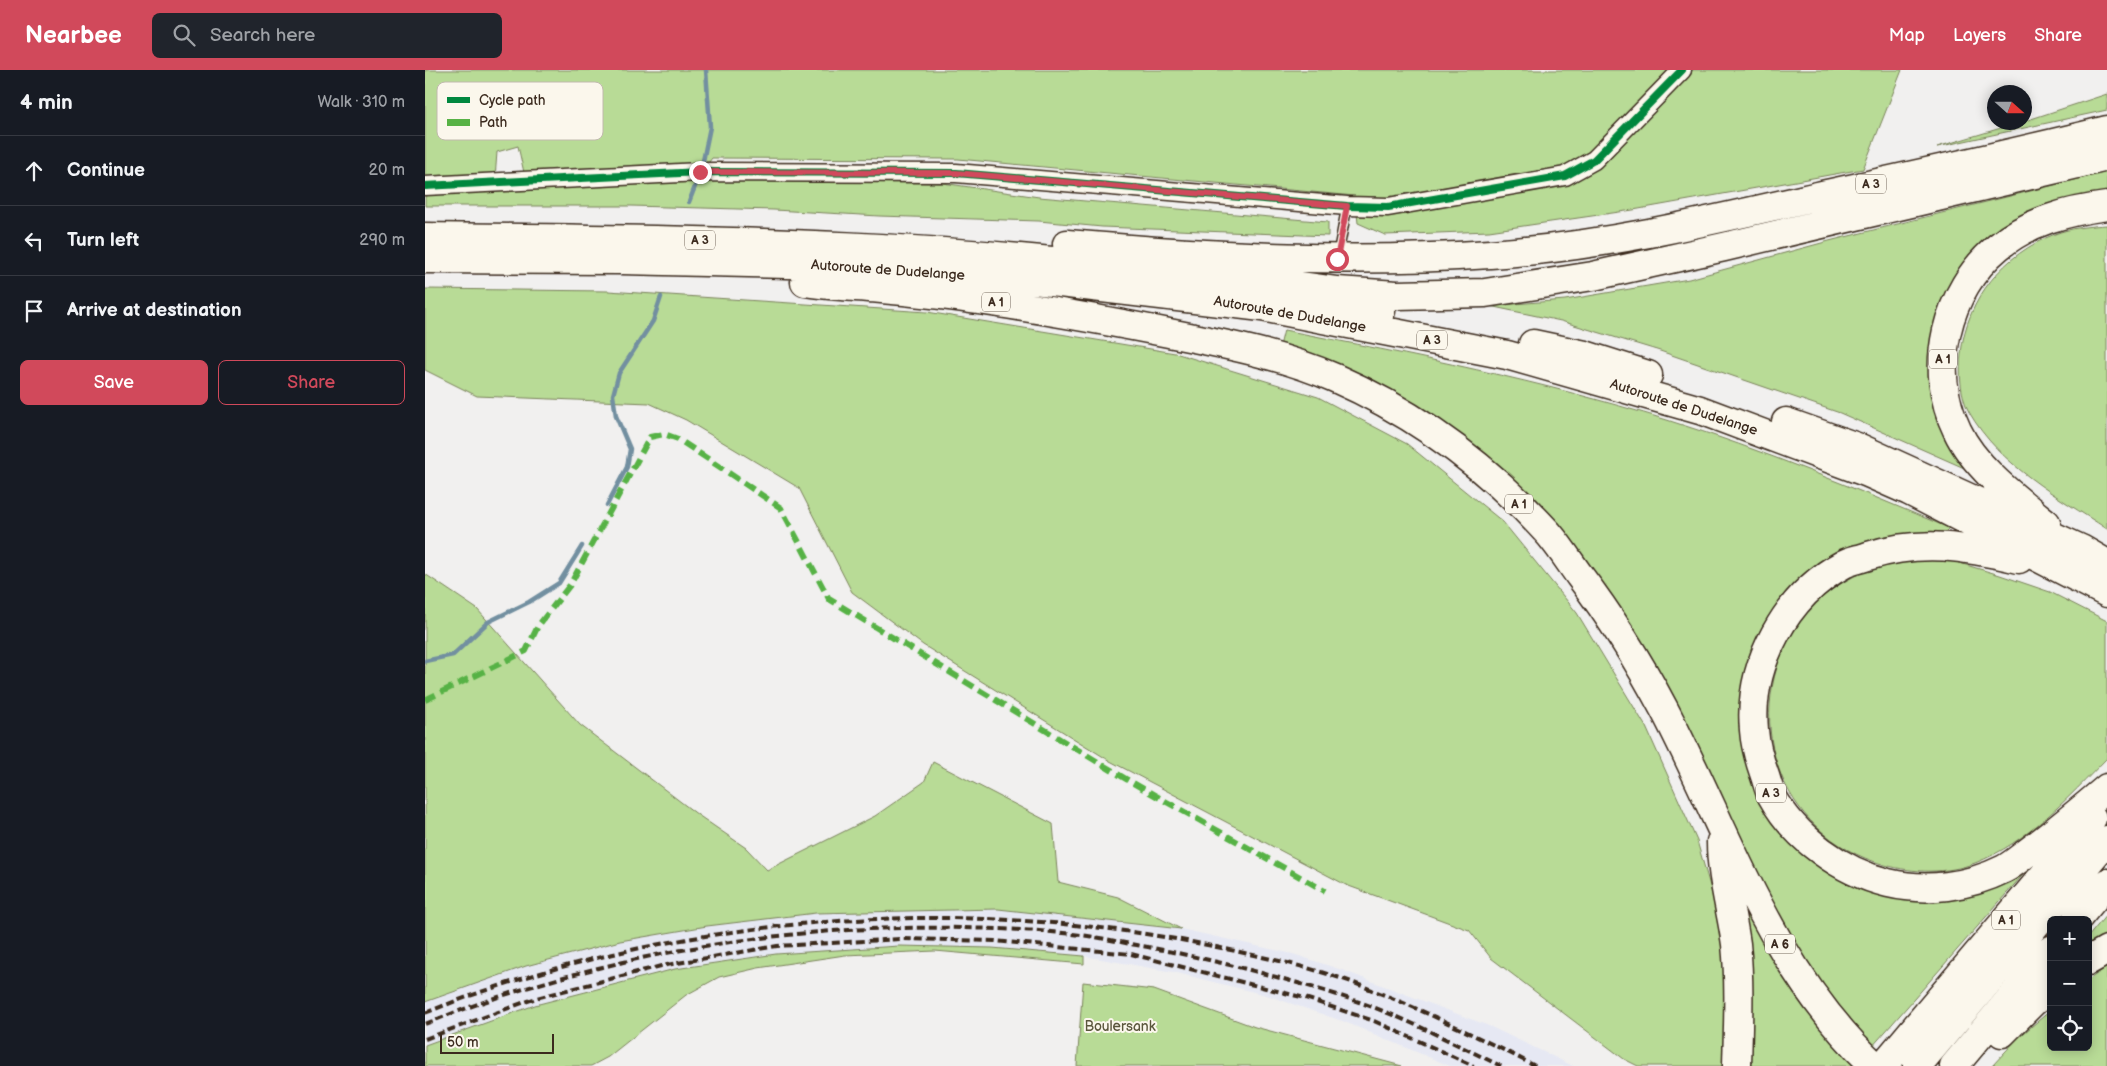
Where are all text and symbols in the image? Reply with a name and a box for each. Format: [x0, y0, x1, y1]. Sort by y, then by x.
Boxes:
search box [152, 13, 502, 58]
text: Nearbee [25, 21, 122, 50]
icon: search [170, 21, 198, 49]
text: Search here [210, 24, 315, 47]
text: Map [1889, 25, 1925, 46]
text: Layers [1953, 25, 2006, 46]
text: Share [2034, 25, 2082, 46]
legend [437, 82, 603, 140]
north arrow [1987, 85, 2032, 130]
text: 4 min [20, 90, 73, 115]
text: Cycle path [479, 92, 546, 109]
text: Walk · 310 m [317, 93, 405, 112]
text: Path [479, 114, 507, 131]
icon: ahead [20, 157, 48, 185]
text: Continue [67, 159, 145, 182]
text: 20 m [369, 161, 405, 180]
route end [689, 161, 712, 184]
road number: A 3 [1856, 175, 1886, 194]
icon: left [20, 227, 48, 255]
text: Turn left [67, 229, 139, 252]
road number: A 3 [685, 230, 715, 250]
text: 290 m [359, 231, 405, 250]
route start [1326, 248, 1349, 271]
street label: Autoroute de Dudelange [811, 256, 965, 284]
road number: A 1 [982, 292, 1010, 312]
street label: Autoroute de Dudelange [1213, 292, 1367, 336]
icon: arrive [20, 297, 48, 325]
text: Arrive at destination [67, 299, 242, 322]
road number: A 3 [1417, 330, 1447, 350]
road number: A 1 [1929, 350, 1957, 368]
button: Save [20, 360, 208, 405]
button: Share [218, 360, 405, 405]
street label: Autoroute de Dudelange [1608, 375, 1760, 439]
road number: A 1 [1505, 494, 1533, 514]
road number: A 3 [1756, 784, 1786, 802]
road number: A 1 [1992, 910, 2020, 930]
map controls [2047, 916, 2092, 1051]
button: + [2047, 916, 2092, 961]
road number: A 6 [1765, 934, 1795, 954]
button: − [2047, 961, 2092, 1006]
button: locate [2047, 1006, 2092, 1051]
park label: Boulersank [1084, 1018, 1156, 1035]
scale bar [440, 1031, 554, 1054]
text: 50 m [447, 1034, 479, 1051]

